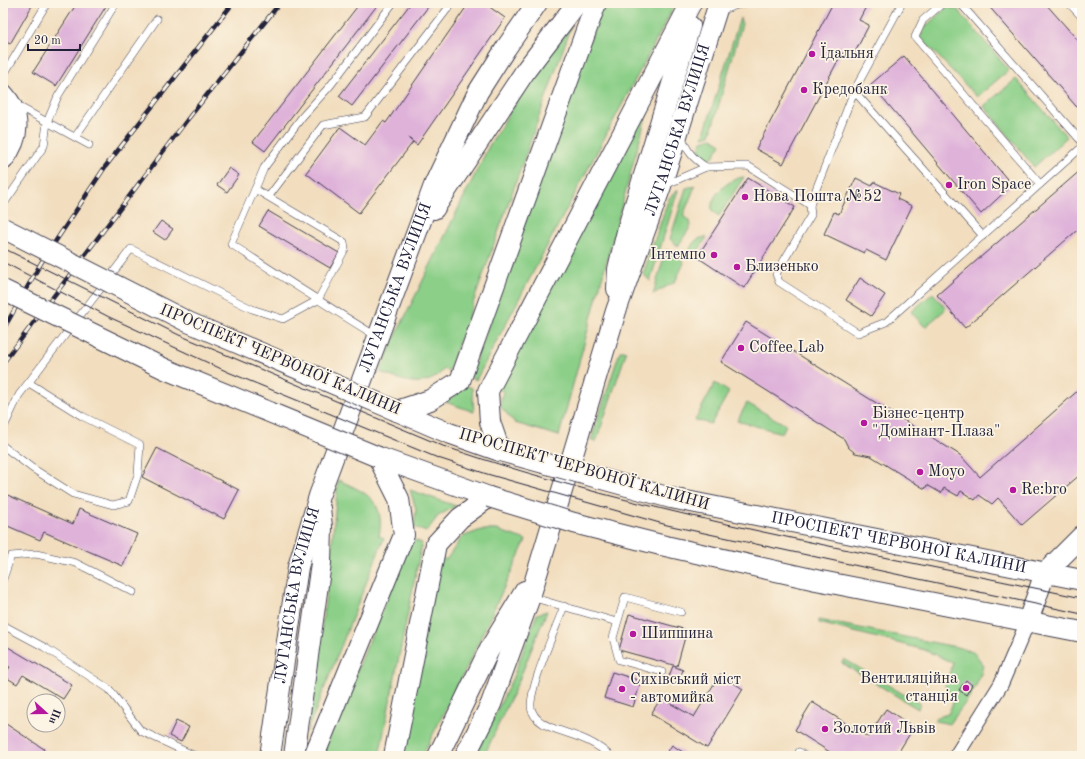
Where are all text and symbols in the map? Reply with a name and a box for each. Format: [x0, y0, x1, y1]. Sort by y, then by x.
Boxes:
scale bar [28, 26, 80, 52]
text: 20 m [34, 35, 61, 47]
street label: ЛУГАНСЬКА ВУЛИЦЯ [643, 42, 713, 218]
place label: Їдальня [820, 42, 874, 62]
marker: Їдальня [807, 49, 817, 59]
place label: Кредобанк [812, 82, 888, 98]
marker: Кредобанк [799, 85, 809, 95]
place label: Iron Space [957, 177, 1031, 193]
marker: Iron Space [944, 180, 954, 190]
place label: Нова Пошта №52 [753, 189, 882, 205]
marker: Нова Пошта №52 [740, 192, 750, 202]
street label: ЛУГАНСЬКА ВУЛИЦЯ [357, 201, 435, 375]
place label: Інтемпо [650, 247, 706, 263]
marker: Інтемпо [709, 250, 719, 260]
place label: Близенько [745, 259, 819, 275]
marker: Близенько [732, 262, 742, 272]
street label: ПРОСПЕКТ ЧЕРВОНОЇ КАЛИНИ [157, 298, 404, 418]
place label: Coffee Lab [749, 340, 824, 356]
marker: Coffee Lab [736, 343, 746, 353]
place label: Бізнес-центр "Домінант-Плаза" [872, 406, 1000, 440]
marker: Бізнес-центр "Домінант-Плаза" [859, 418, 869, 428]
street label: ПРОСПЕКТ ЧЕРВОНОЇ КАЛИНИ [457, 423, 712, 514]
place label: Moyo [928, 464, 965, 480]
marker: Moyo [915, 467, 925, 477]
place label: Re:bro [1021, 482, 1067, 498]
marker: Re:bro [1008, 485, 1018, 495]
street label: ЛУГАНСЬКА ВУЛИЦЯ [273, 505, 323, 685]
street label: ПРОСПЕКТ ЧЕРВОНОЇ КАЛИНИ [769, 510, 1028, 577]
place label: Шипшина [641, 626, 714, 642]
marker: Шипшина [628, 629, 638, 639]
place label: Вентиляційна станція [860, 671, 958, 705]
place label: Сихівський міст - автомийка [630, 672, 741, 706]
marker: Вентиляційна станція [961, 683, 971, 693]
marker: Сихівський міст - автомийка [617, 684, 627, 694]
north arrow [26, 693, 66, 733]
text: Пн [46, 707, 62, 725]
place label: Золотий Львів [833, 721, 936, 737]
marker: Золотий Львів [820, 724, 830, 734]

